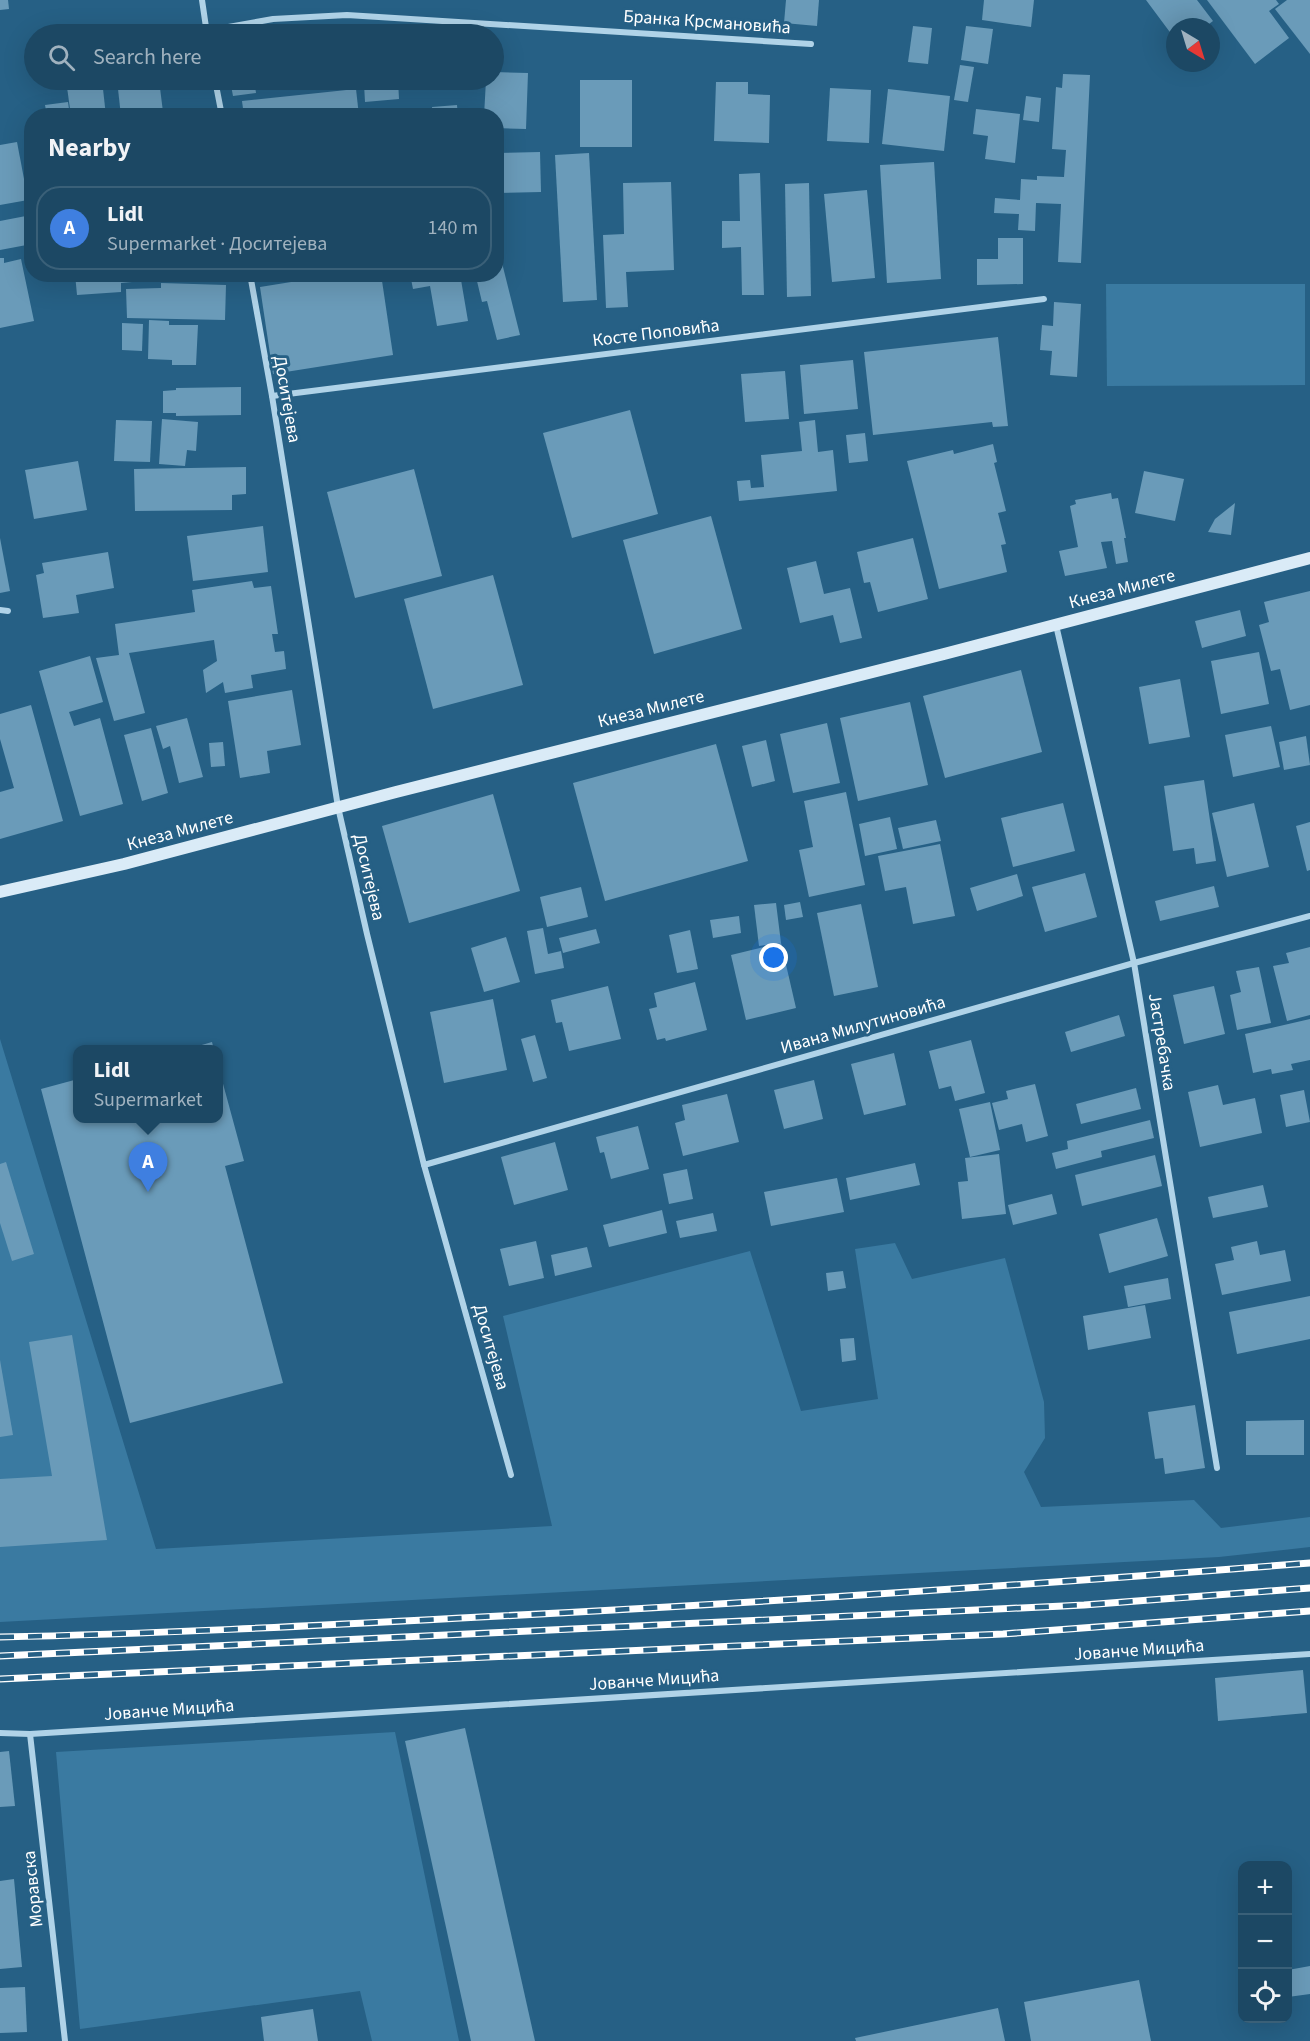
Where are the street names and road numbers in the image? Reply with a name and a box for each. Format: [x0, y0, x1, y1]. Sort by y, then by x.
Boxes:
street label: Бранка Крсмановића [622, 4, 792, 40]
street label: Косте Поповића [591, 313, 721, 353]
street label: Доситејева [267, 353, 307, 445]
street label: Кнеза Милете [1066, 563, 1178, 615]
street label: Кнеза Милете [595, 684, 707, 734]
street label: Кнеза Милете [124, 805, 236, 857]
street label: Доситејева [347, 831, 391, 923]
street label: Ивана Милутиновића [778, 989, 948, 1061]
street label: Јастребачка [1142, 991, 1182, 1093]
street label: Доситејева [467, 1301, 515, 1393]
street label: Јованче Мицића [1073, 1633, 1205, 1667]
street label: Јованче Мицића [588, 1663, 720, 1697]
street label: Јованче Мицића [103, 1693, 235, 1727]
street label: Моравска [17, 1849, 49, 1929]

